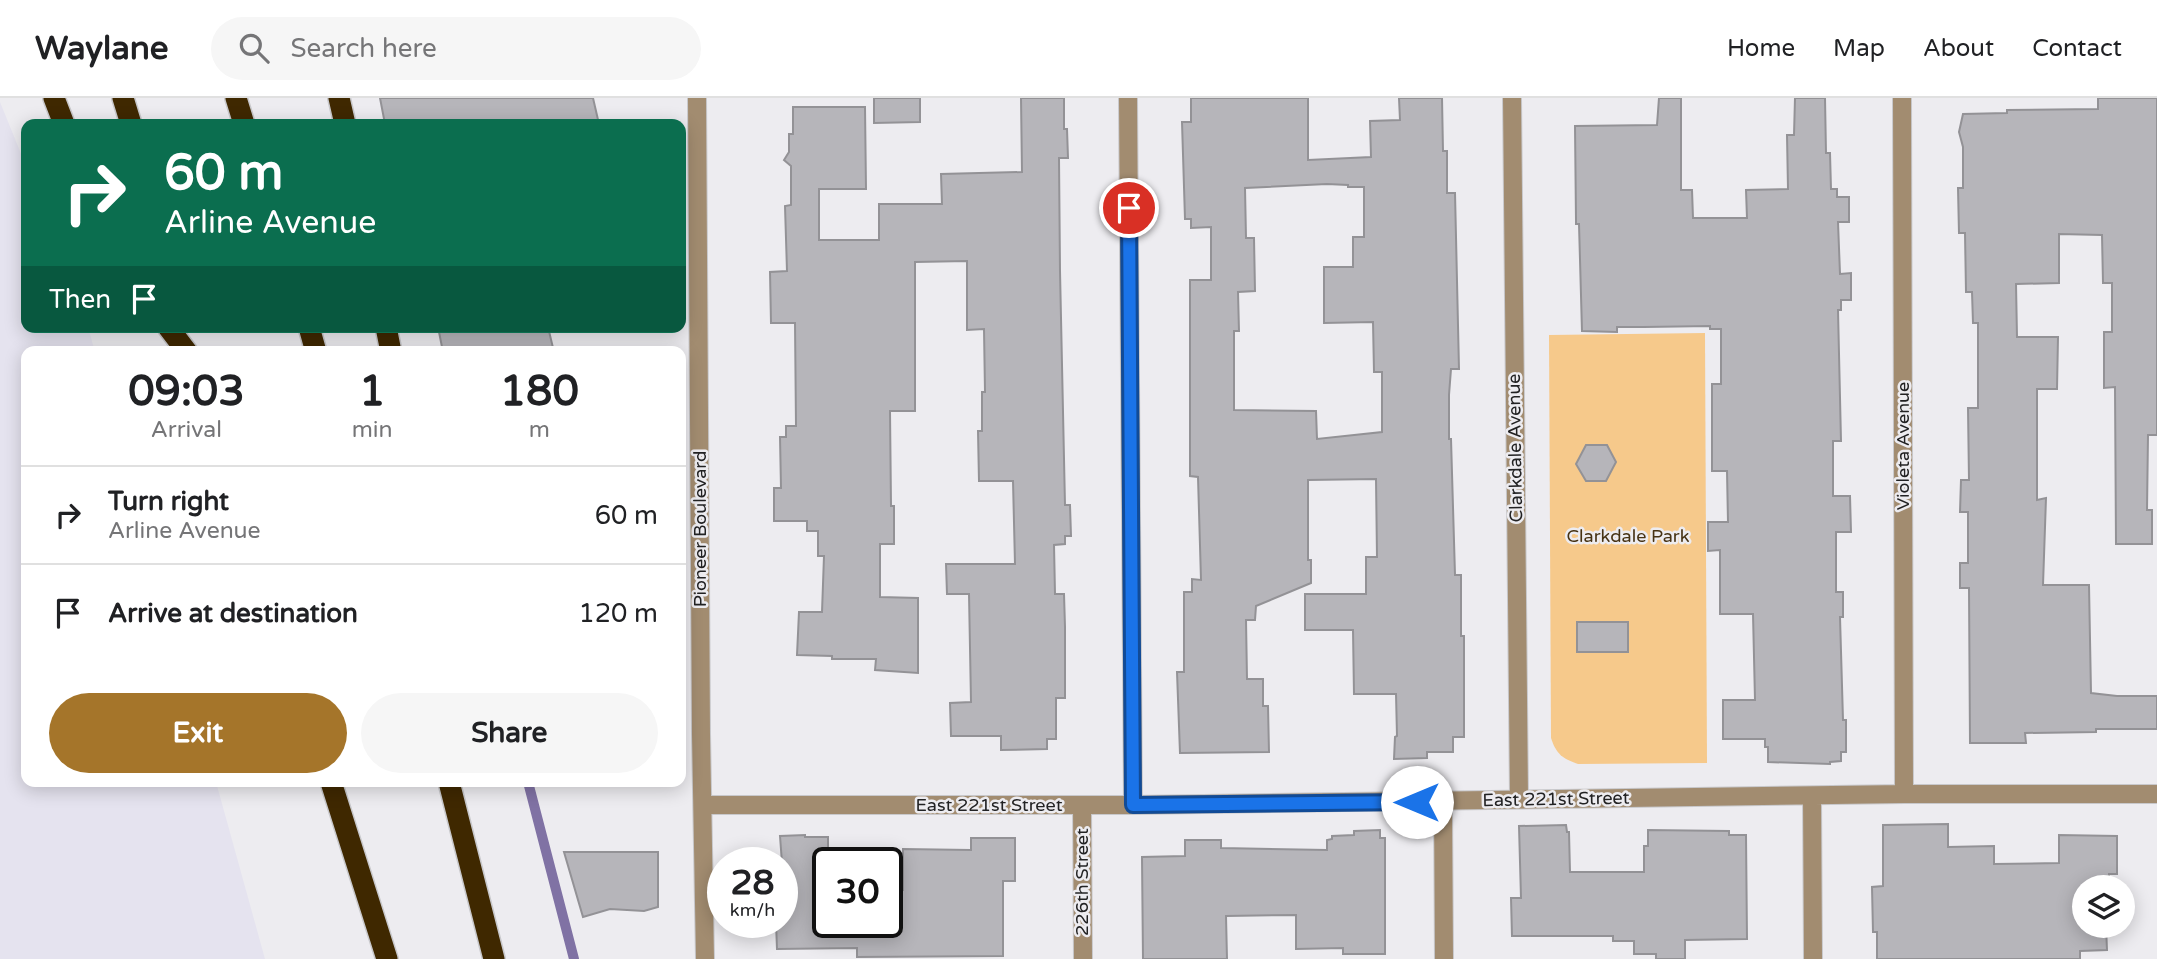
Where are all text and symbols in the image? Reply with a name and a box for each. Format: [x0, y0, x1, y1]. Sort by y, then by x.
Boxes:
search box [211, 17, 701, 80]
text: Waylane [35, 29, 169, 68]
icon: search [235, 29, 273, 67]
text: Search here [291, 33, 437, 64]
text: Home [1727, 34, 1795, 63]
text: Map [1833, 34, 1885, 63]
text: About [1923, 34, 1994, 63]
text: Contact [2032, 34, 2122, 63]
text: 60 m [164, 144, 283, 203]
icon: right [49, 147, 140, 238]
pin [1099, 178, 1159, 238]
icon: arrive [1110, 189, 1148, 227]
text: Arline Avenue [164, 204, 376, 242]
icon: arrive [125, 280, 163, 318]
text: Then [49, 284, 111, 315]
text: 09:03 [128, 366, 245, 417]
text: 1 [359, 366, 385, 417]
text: 180 [500, 366, 579, 417]
street label: Clarkdale Avenue [1503, 373, 1527, 523]
street label: Violeta Avenue [1892, 382, 1914, 510]
text: Arrival [151, 416, 222, 444]
text: min [352, 416, 393, 444]
text: m [529, 416, 550, 444]
street label: Pioneer Boulevard [689, 451, 711, 607]
text: Turn right [108, 486, 229, 517]
icon: right [49, 496, 87, 534]
text: 60 m [595, 500, 658, 531]
text: Arline Avenue [108, 517, 261, 545]
park label: Clarkdale Park [1567, 525, 1690, 547]
icon: arrive [49, 594, 87, 632]
text: Arrive at destination [108, 598, 358, 629]
text: 120 m [578, 598, 658, 629]
button: Exit [49, 693, 347, 773]
button: Share [361, 693, 658, 773]
position arrow [1380, 765, 1454, 839]
street label: East 221st Street [1482, 787, 1630, 811]
street label: East 221st Street [915, 794, 1063, 816]
street label: 226th Street [1071, 828, 1093, 936]
speed limit sign: 30 [812, 847, 903, 938]
text: 28 [731, 862, 774, 904]
map controls [2072, 875, 2135, 938]
button: layers [2072, 875, 2135, 938]
text: km/h [730, 899, 775, 921]

